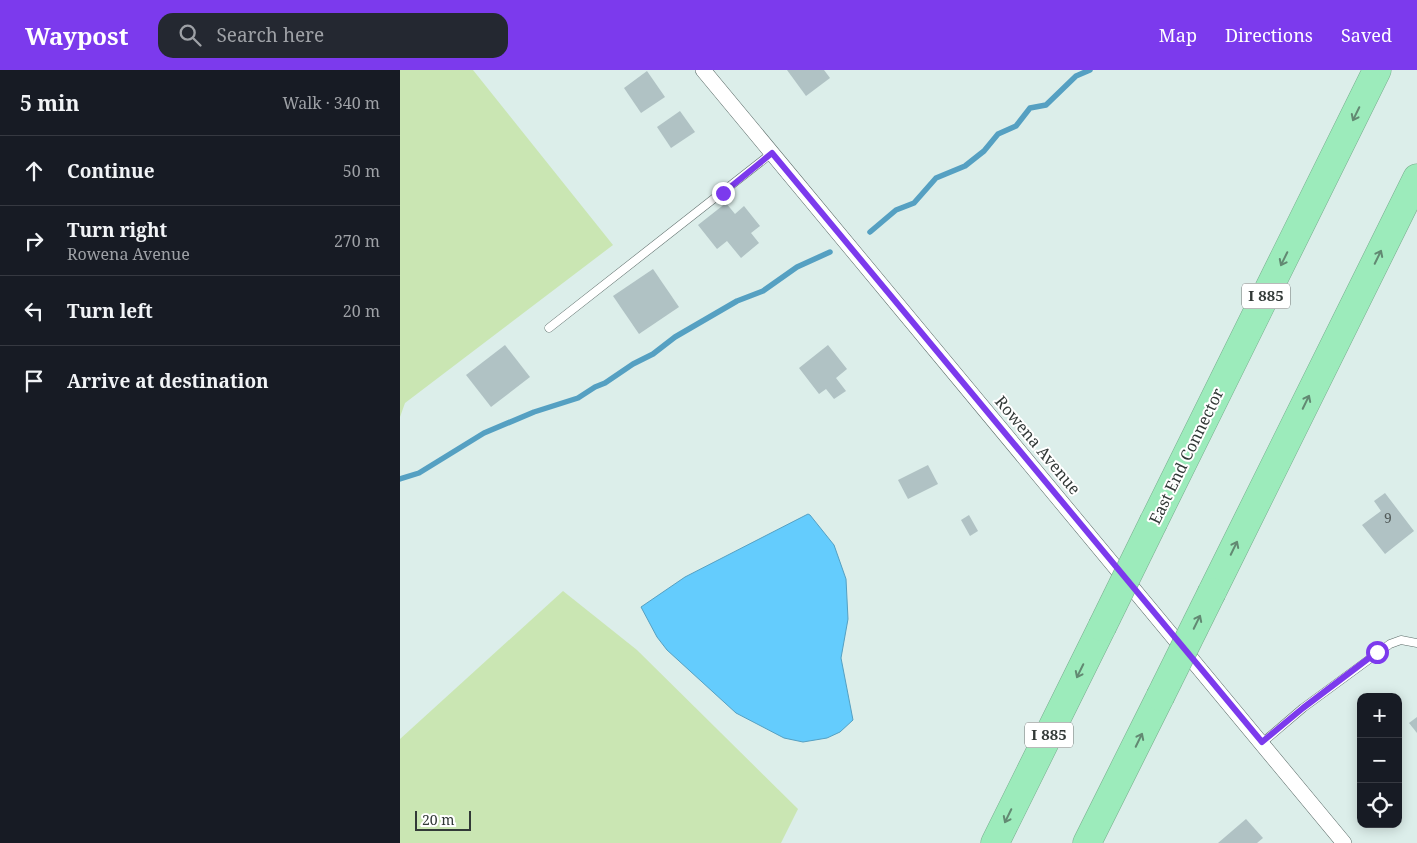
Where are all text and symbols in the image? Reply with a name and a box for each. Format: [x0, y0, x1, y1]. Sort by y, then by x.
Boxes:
search box [158, 13, 508, 58]
text: Waypost [25, 19, 128, 52]
icon: search [176, 21, 204, 49]
text: Search here [216, 22, 324, 48]
text: Map [1159, 23, 1197, 47]
text: Directions [1225, 23, 1313, 47]
text: Saved [1341, 23, 1392, 47]
text: 5 min [20, 89, 79, 117]
text: Walk · 340 m [283, 92, 380, 114]
one-way arrow [1350, 106, 1360, 121]
icon: ahead [20, 157, 48, 185]
text: Continue [67, 158, 155, 184]
text: 50 m [343, 160, 380, 182]
route end [712, 182, 735, 205]
text: Turn right [67, 217, 167, 243]
icon: right [20, 227, 48, 255]
text: 270 m [334, 230, 380, 252]
text: Rowena Avenue [67, 243, 190, 265]
one-way arrow [1374, 250, 1383, 265]
one-way arrow [1278, 252, 1288, 267]
road number: I 885 [1242, 284, 1290, 308]
icon: left [20, 297, 48, 325]
text: Turn left [67, 298, 153, 324]
text: 20 m [343, 300, 380, 322]
icon: arrive [20, 367, 48, 395]
text: Arrive at destination [67, 368, 269, 394]
street label: East End Connector [1143, 384, 1229, 528]
street label: Rowena Avenue [990, 391, 1086, 499]
one-way arrow [1302, 395, 1311, 410]
house number: 9 [1384, 508, 1392, 527]
one-way arrow [1230, 541, 1239, 556]
one-way arrow [1193, 615, 1202, 630]
route start [1366, 641, 1389, 664]
one-way arrow [1075, 663, 1085, 678]
map controls [1357, 693, 1402, 828]
button: + [1357, 693, 1402, 738]
road number: I 885 [1025, 722, 1073, 748]
one-way arrow [1135, 733, 1144, 748]
button: − [1357, 738, 1402, 783]
button: locate [1357, 783, 1402, 828]
scale bar [415, 808, 471, 831]
one-way arrow [1003, 808, 1012, 823]
text: 20 m [422, 810, 455, 829]

